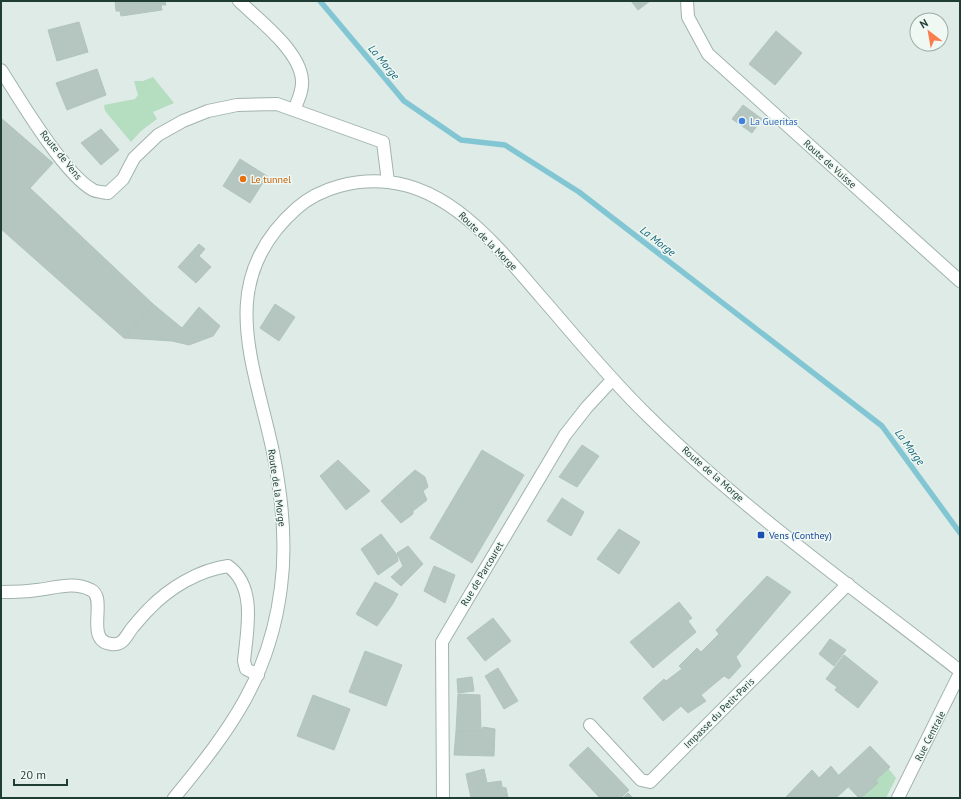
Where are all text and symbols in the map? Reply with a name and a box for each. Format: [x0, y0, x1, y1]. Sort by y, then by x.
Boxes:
north arrow [909, 12, 949, 52]
text: N [917, 16, 931, 31]
water label: La Morge [365, 42, 403, 82]
place label: La Gueritas [750, 115, 798, 128]
marker: La Gueritas [737, 116, 747, 126]
street label: Route de Vens [37, 128, 85, 182]
street label: Route de Vuisse [801, 137, 859, 191]
place label: Le tunnel [251, 173, 291, 186]
marker: Le tunnel [238, 174, 248, 184]
street label: Route de la Morge [456, 209, 520, 273]
water label: La Morge [637, 223, 679, 259]
water label: La Morge [892, 426, 928, 468]
street label: Route de la Morge [679, 443, 747, 505]
street label: Route de la Morge [265, 448, 289, 528]
place label: Vens (Conthey) [768, 529, 832, 542]
marker: Vens (Conthey) [756, 530, 766, 540]
street label: Rue de Parcouret [458, 539, 507, 608]
street label: Impasse du Petit-Paris [681, 675, 757, 751]
street label: Rue Centrale [912, 709, 948, 763]
scale bar [14, 761, 67, 787]
text: 20 m [20, 767, 46, 782]

